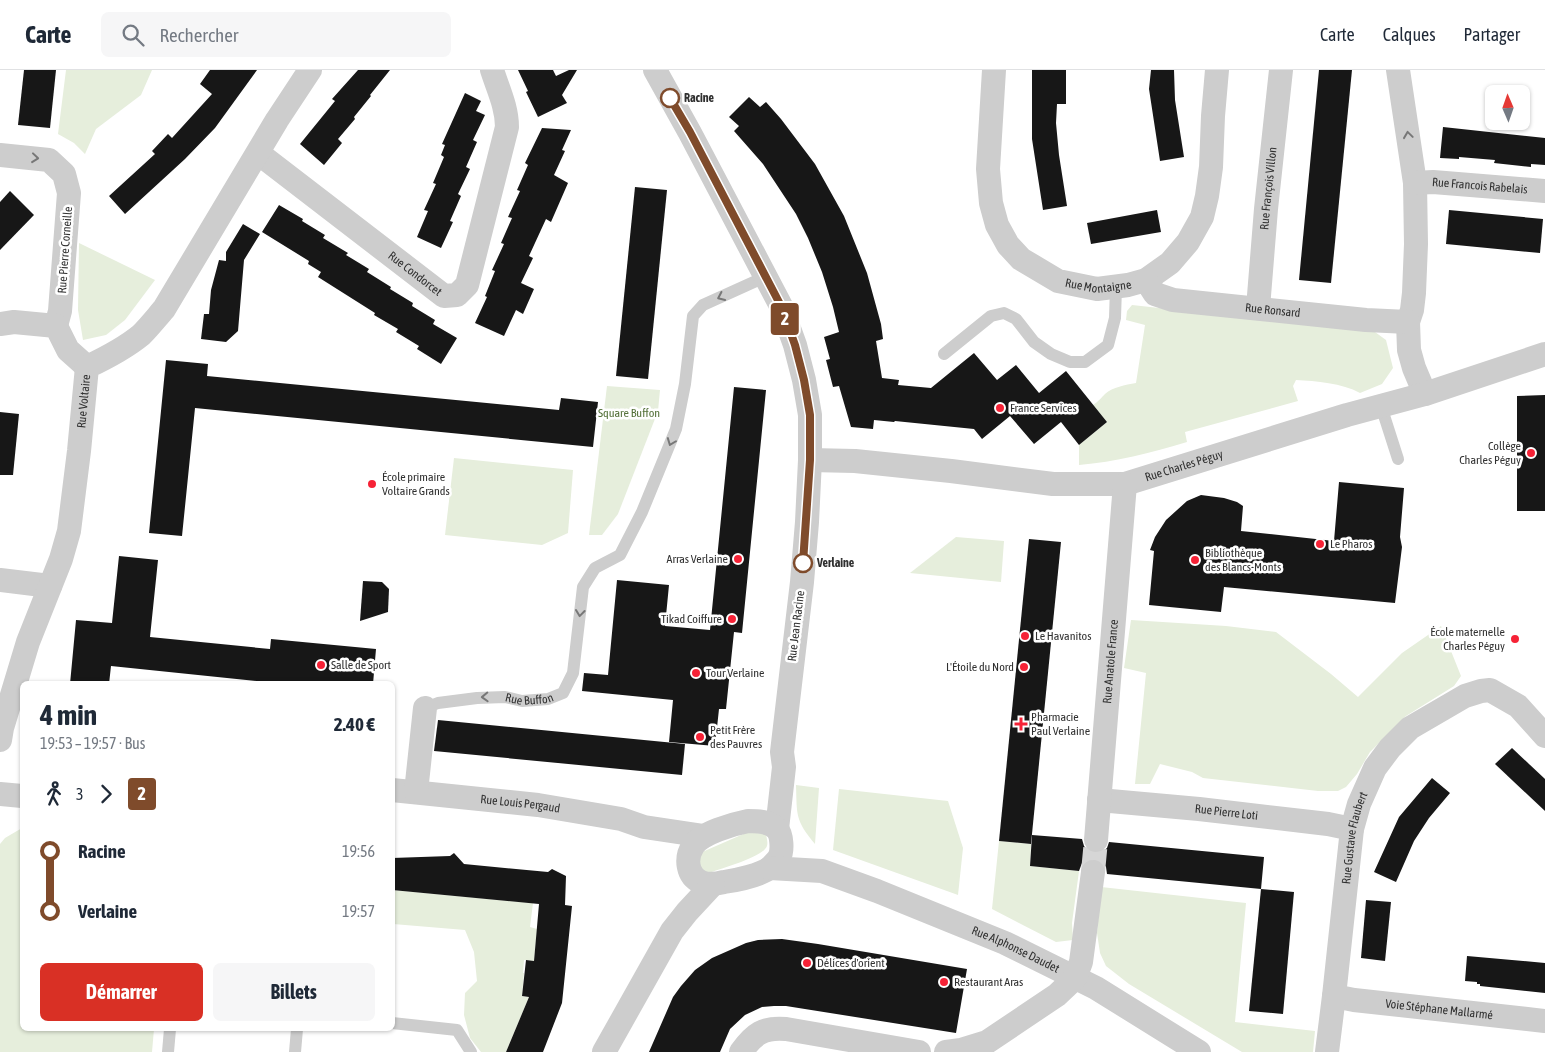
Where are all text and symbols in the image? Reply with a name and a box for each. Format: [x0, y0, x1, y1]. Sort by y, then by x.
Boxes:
search box [101, 12, 451, 57]
text: Carte [25, 21, 71, 48]
icon: search [119, 21, 147, 49]
text: Rechercher [159, 24, 238, 46]
text: Carte [1320, 24, 1355, 45]
text: Calques [1383, 24, 1436, 45]
text: Partager [1464, 24, 1520, 45]
north arrow [1485, 85, 1530, 130]
map controls [1485, 85, 1530, 130]
marker: Racine [660, 88, 680, 108]
place label: Racine [684, 91, 715, 105]
one-way arrow [1404, 130, 1414, 139]
street label: Rue François Villon [1257, 146, 1280, 231]
one-way arrow [31, 152, 39, 163]
street label: Rue Francois Rabelais [1432, 175, 1528, 197]
street label: Rue Pierre Corneille [55, 206, 75, 294]
street label: Rue Condorcet [385, 249, 445, 299]
street label: Rue Montaigne [1064, 276, 1133, 296]
one-way arrow [717, 290, 726, 301]
street label: Rue Ronsard [1245, 301, 1301, 320]
line badge: 2 [769, 303, 801, 335]
text: 2 [781, 308, 789, 329]
street label: Rue Voltaire [74, 374, 93, 429]
place label: France Services [1010, 401, 1077, 415]
marker: France Services [994, 402, 1006, 414]
park label: Square Buffon [598, 406, 660, 420]
one-way arrow [667, 437, 677, 445]
place label: Collège Charles Péguy [1459, 439, 1521, 467]
street label: Rue Charles Péguy [1143, 447, 1225, 484]
marker: Collège Charles Péguy [1525, 447, 1537, 459]
place label: École primaire Voltaire Grands [382, 470, 450, 498]
marker: École primaire Voltaire Grands [366, 478, 378, 490]
place label: Le Pharos [1330, 537, 1372, 551]
marker: Le Pharos [1314, 538, 1326, 550]
place label: Bibliothèque des Blancs-Monts [1205, 546, 1281, 574]
place label: Arras Verlaine [667, 552, 728, 566]
marker: Arras Verlaine [732, 553, 744, 565]
marker: Verlaine [793, 553, 813, 573]
marker: Bibliothèque des Blancs-Monts [1189, 554, 1201, 566]
place label: Verlaine [816, 556, 855, 570]
street label: Rue Jean Racine [785, 590, 807, 662]
one-way arrow [575, 609, 586, 617]
place label: Tikad Coiffure [661, 612, 722, 626]
marker: Tikad Coiffure [726, 613, 738, 625]
street label: Rue Anatole France [1100, 619, 1121, 704]
place label: École maternelle Charles Péguy [1430, 625, 1505, 653]
place label: Le Havanitos [1035, 629, 1092, 643]
marker: Le Havanitos [1019, 630, 1031, 642]
marker: École maternelle Charles Péguy [1509, 633, 1521, 645]
place label: Salle de Sport [331, 658, 392, 672]
marker: Salle de Sport [315, 659, 327, 671]
place label: L'Étoile du Nord [946, 660, 1014, 674]
marker: L'Étoile du Nord [1018, 661, 1030, 673]
place label: Tour Verlaine [706, 666, 764, 680]
marker: Tour Verlaine [690, 667, 702, 679]
street label: Rue Buffon [504, 690, 556, 708]
one-way arrow [481, 692, 489, 703]
text: 4 min [40, 699, 97, 731]
place label: Pharmacie Paul Verlaine [1031, 710, 1090, 738]
text: 2.40 € [334, 713, 375, 735]
marker: Pharmacie Paul Verlaine [1015, 718, 1027, 730]
place label: Petit Frère des Pauvres [710, 723, 762, 751]
marker: Petit Frère des Pauvres [694, 731, 706, 743]
text: 19:53 – 19:57 · Bus [40, 734, 145, 752]
icon: walk [40, 780, 68, 808]
icon: forward [92, 780, 120, 808]
text: 2 [138, 783, 146, 804]
text: 3 [76, 785, 84, 803]
street label: Rue Gustave Flaubert [1339, 789, 1371, 885]
street label: Rue Louis Pergaud [480, 792, 561, 816]
street label: Rue Pierre Loti [1194, 802, 1259, 823]
text: Racine [78, 840, 126, 862]
text: 19:56 [342, 842, 375, 860]
text: Verlaine [78, 900, 137, 922]
text: 19:57 [342, 902, 375, 920]
street label: Rue Alphonse Daudet [970, 923, 1062, 976]
place label: Délices d'orient [817, 956, 885, 970]
marker: Délices d'orient [801, 957, 813, 969]
button: Démarrer [40, 963, 203, 1021]
button: Billets [213, 963, 375, 1021]
place label: Restaurant Aras [954, 975, 1023, 989]
marker: Restaurant Aras [938, 976, 950, 988]
street label: Voie Stéphane Mallarmé [1385, 996, 1494, 1022]

